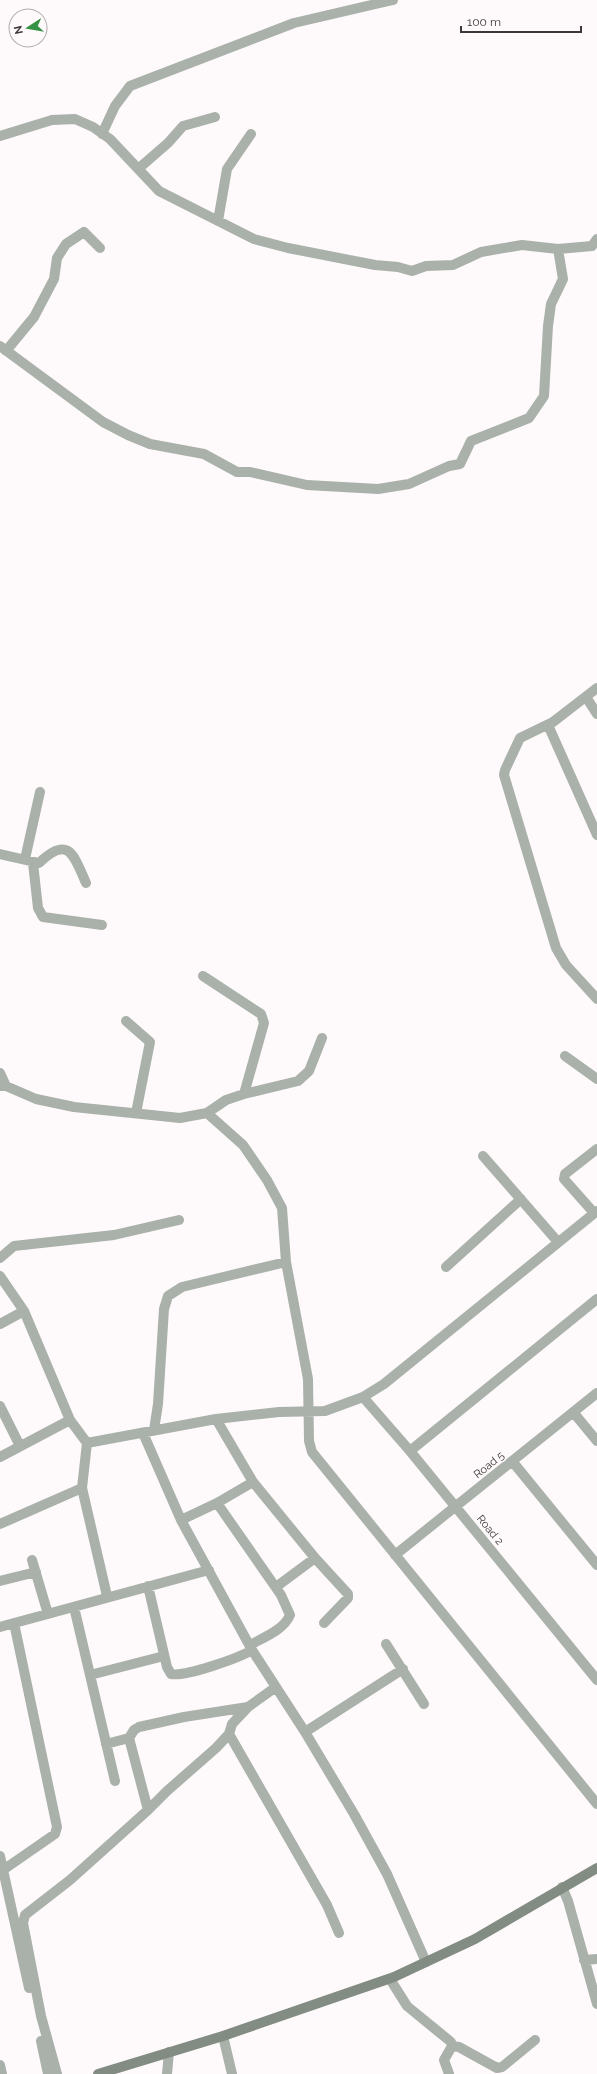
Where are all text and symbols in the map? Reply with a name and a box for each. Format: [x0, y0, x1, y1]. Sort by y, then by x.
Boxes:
north arrow [8, 8, 48, 48]
scale bar [461, 8, 581, 34]
text: 100 m [467, 15, 501, 29]
text: N [11, 25, 26, 35]
street label: Road 5 [471, 1449, 507, 1481]
street label: Road 2 [474, 1512, 506, 1548]

